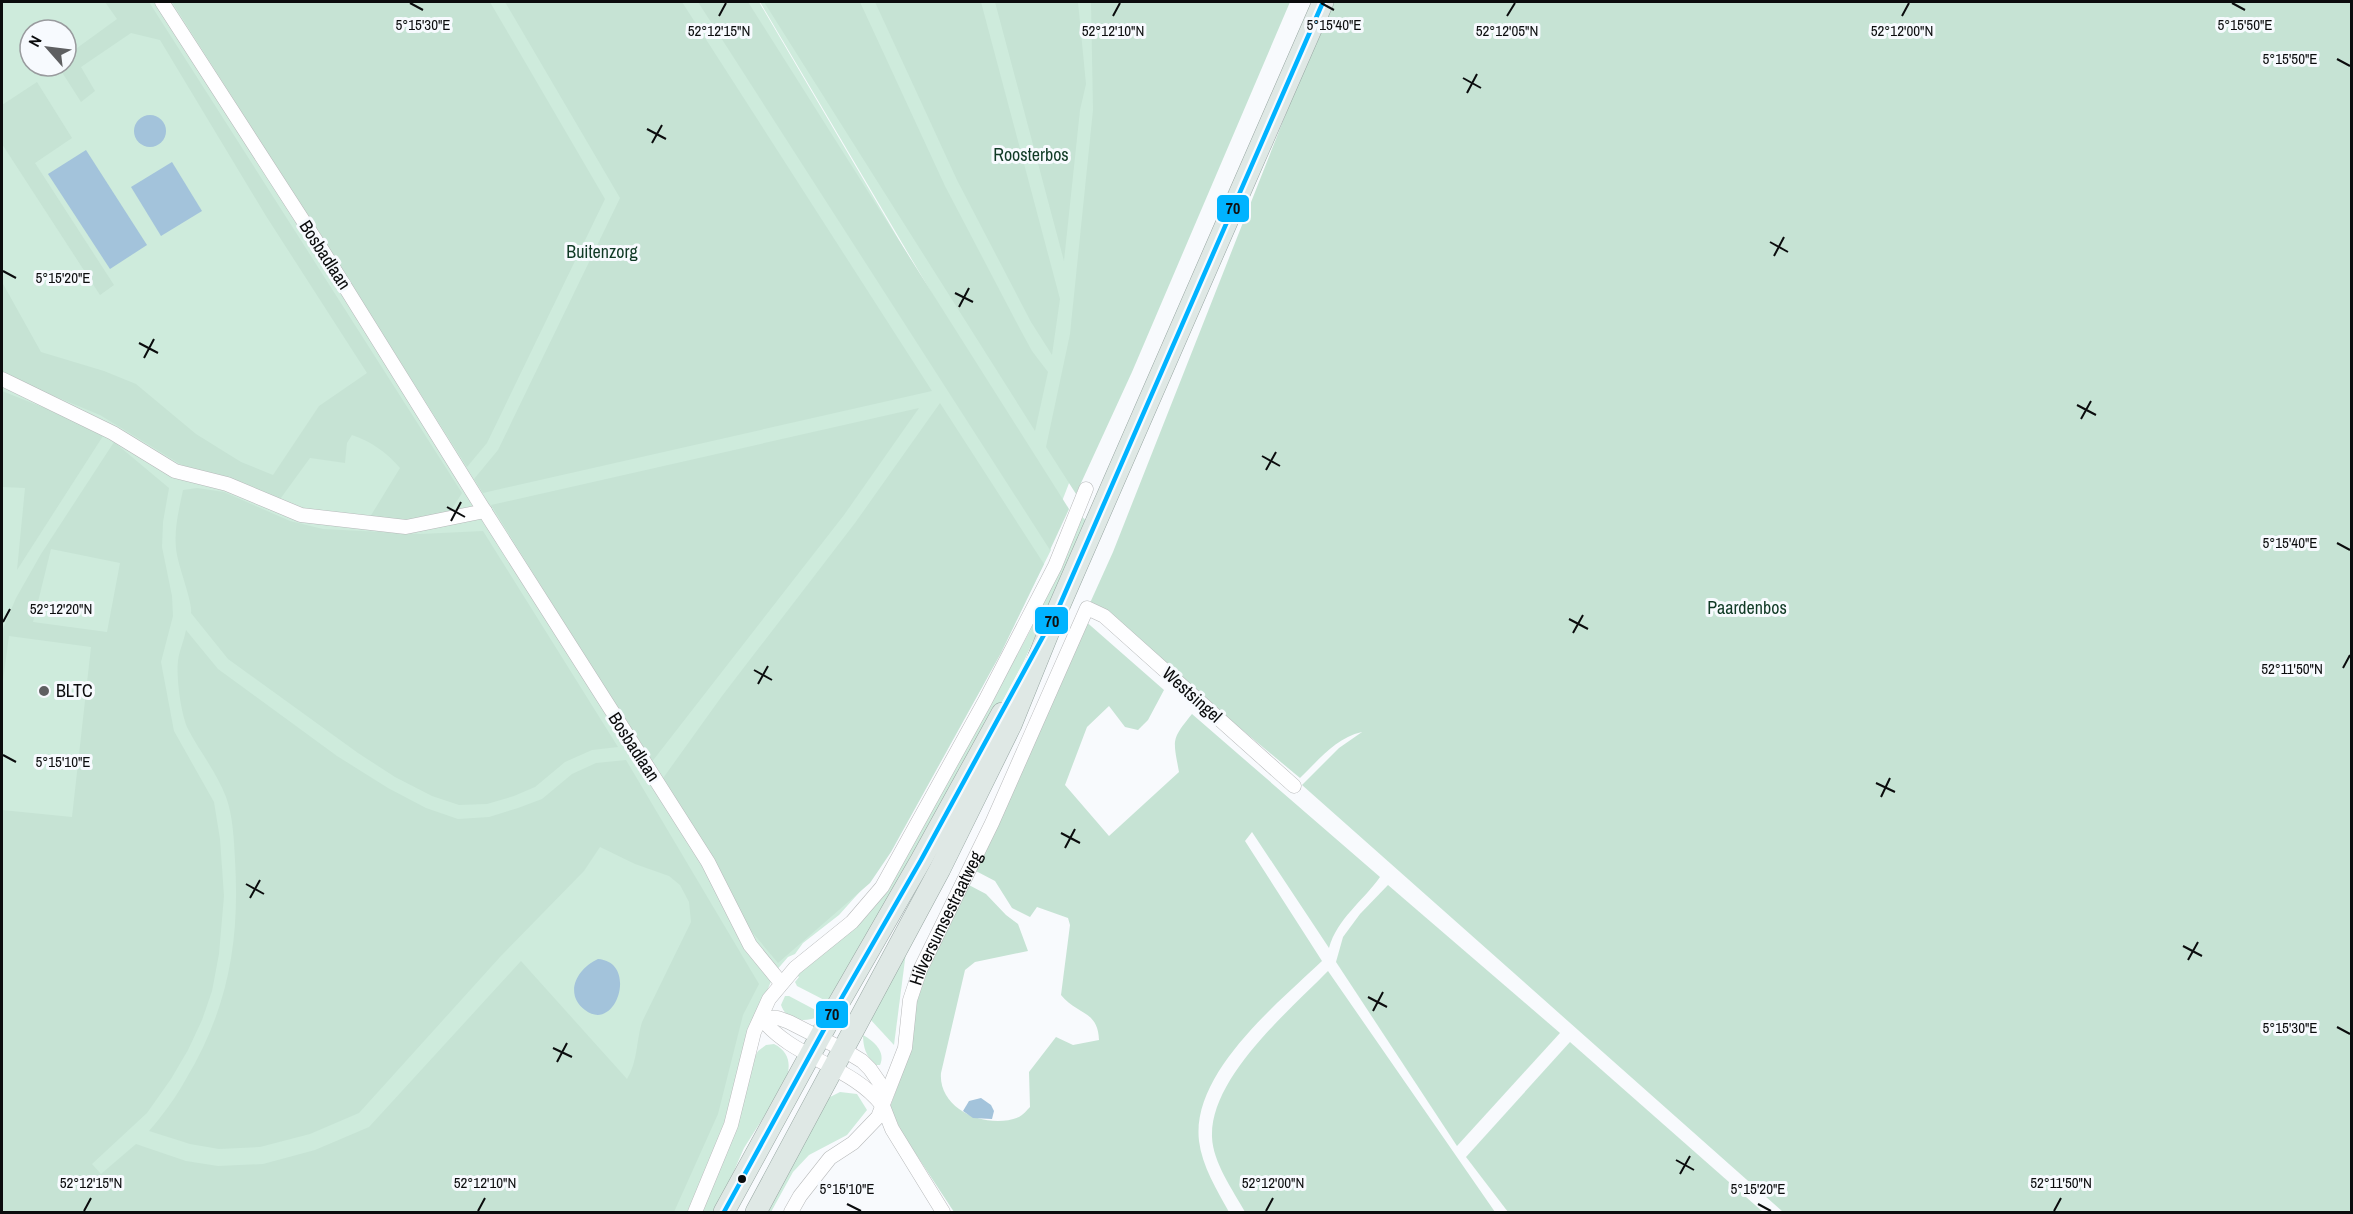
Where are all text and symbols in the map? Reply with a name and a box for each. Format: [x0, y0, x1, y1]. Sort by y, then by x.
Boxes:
text: 5°15'30"E [395, 14, 451, 35]
text: 5°15'40"E [1306, 14, 1362, 35]
text: 5°15'50"E [2217, 14, 2273, 35]
north arrow [18, 18, 78, 78]
text: 52°12'15"N [688, 20, 750, 41]
text: 52°12'10"N [1082, 20, 1144, 41]
text: 52°12'05"N [1476, 20, 1538, 41]
text: 52°12'00"N [1871, 20, 1933, 41]
text: N [23, 32, 47, 50]
text: 5°15'50"E [2262, 48, 2318, 69]
park label: Roosterbos [993, 142, 1069, 167]
line badge: 70 [1216, 194, 1250, 223]
text: 70 [1226, 197, 1240, 219]
street label: Bosbadlaan [294, 215, 357, 294]
park label: Buitenzorg [566, 239, 638, 264]
text: 5°15'20"E [35, 267, 91, 288]
text: 5°15'40"E [2262, 532, 2318, 553]
park label: Paardenbos [1707, 595, 1787, 620]
text: 52°12'20"N [30, 598, 92, 619]
line badge: 70 [1034, 606, 1069, 635]
text: 70 [1045, 610, 1059, 632]
text: 52°11'50"N [2261, 658, 2323, 679]
street label: Westsingel [1157, 661, 1228, 728]
place label: BLTC [56, 678, 93, 703]
marker: BLTC [37, 684, 51, 698]
street label: Bosbadlaan [603, 707, 666, 786]
text: 5°15'10"E [35, 751, 91, 772]
street label: Hilversumsestraatweg [903, 846, 989, 988]
line badge: 70 [815, 1000, 849, 1029]
text: 70 [825, 1003, 839, 1025]
text: 5°15'30"E [2262, 1017, 2318, 1038]
text: 52°12'15"N [60, 1172, 122, 1193]
text: 52°12'10"N [454, 1172, 516, 1193]
text: 52°12'00"N [1242, 1172, 1304, 1193]
text: 52°11'50"N [2030, 1172, 2092, 1193]
unlabelled marker [736, 1173, 748, 1185]
text: 5°15'10"E [819, 1178, 875, 1199]
text: 5°15'20"E [1730, 1178, 1786, 1199]

